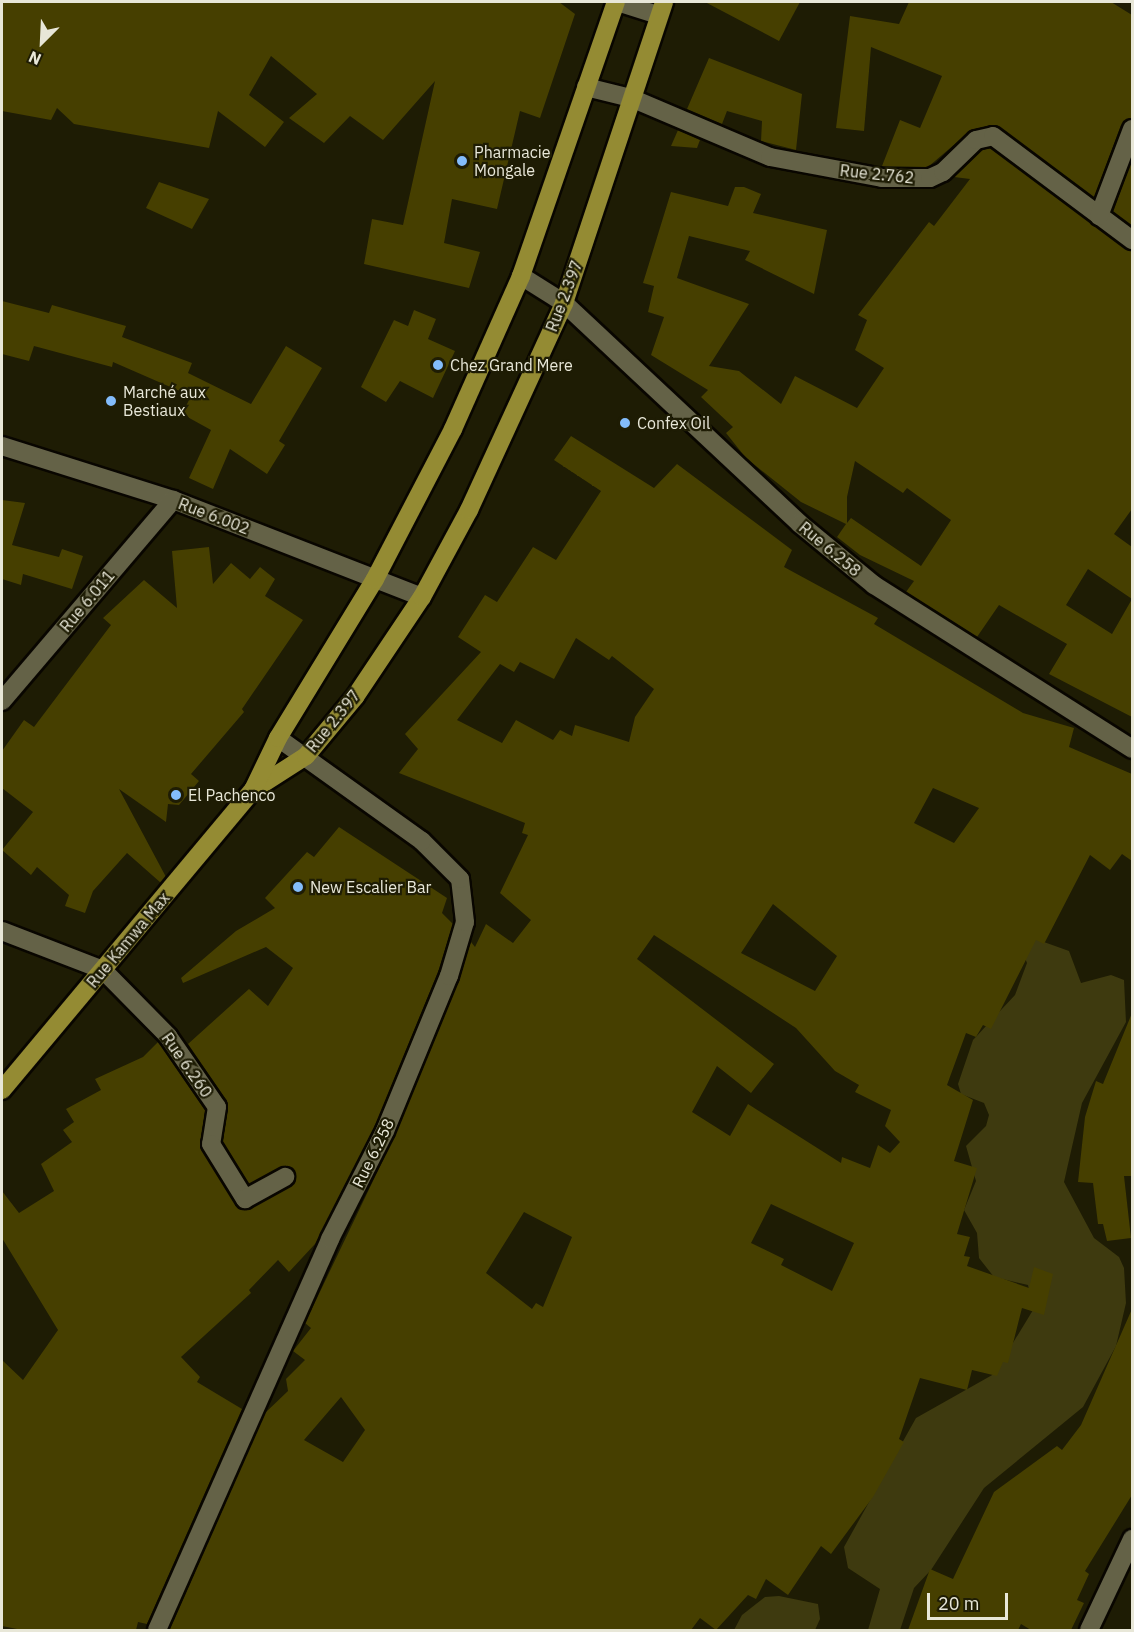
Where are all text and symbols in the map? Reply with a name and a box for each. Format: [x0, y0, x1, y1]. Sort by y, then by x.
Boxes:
north arrow [12, 12, 72, 72]
text: N [25, 47, 44, 70]
place label: Pharmacie Mongale [474, 142, 551, 180]
marker: Pharmacie Mongale [455, 154, 469, 168]
street label: Rue 2.762 [839, 161, 915, 187]
street label: Rue 2.397 [542, 258, 586, 334]
place label: Chez Grand Mere [450, 355, 573, 375]
marker: Chez Grand Mere [431, 358, 445, 372]
place label: Marché aux Bestiaux [123, 382, 206, 420]
marker: Marché aux Bestiaux [104, 394, 118, 408]
place label: Confex Oil [637, 413, 710, 433]
marker: Confex Oil [618, 416, 632, 430]
street label: Rue 6.002 [176, 494, 252, 538]
street label: Rue 6.258 [795, 518, 865, 580]
street label: Rue 6.011 [56, 566, 118, 636]
street label: Rue 2.397 [302, 686, 364, 756]
place label: El Pachenco [188, 785, 275, 805]
marker: El Pachenco [169, 788, 183, 802]
place label: New Escalier Bar [310, 877, 431, 897]
marker: New Escalier Bar [291, 880, 305, 894]
street label: Rue Kamwa Max [83, 889, 173, 991]
street label: Rue 6.260 [158, 1029, 216, 1101]
street label: Rue 6.258 [348, 1115, 398, 1191]
scale bar [930, 1581, 1011, 1619]
text: 20 m [938, 1592, 980, 1615]

